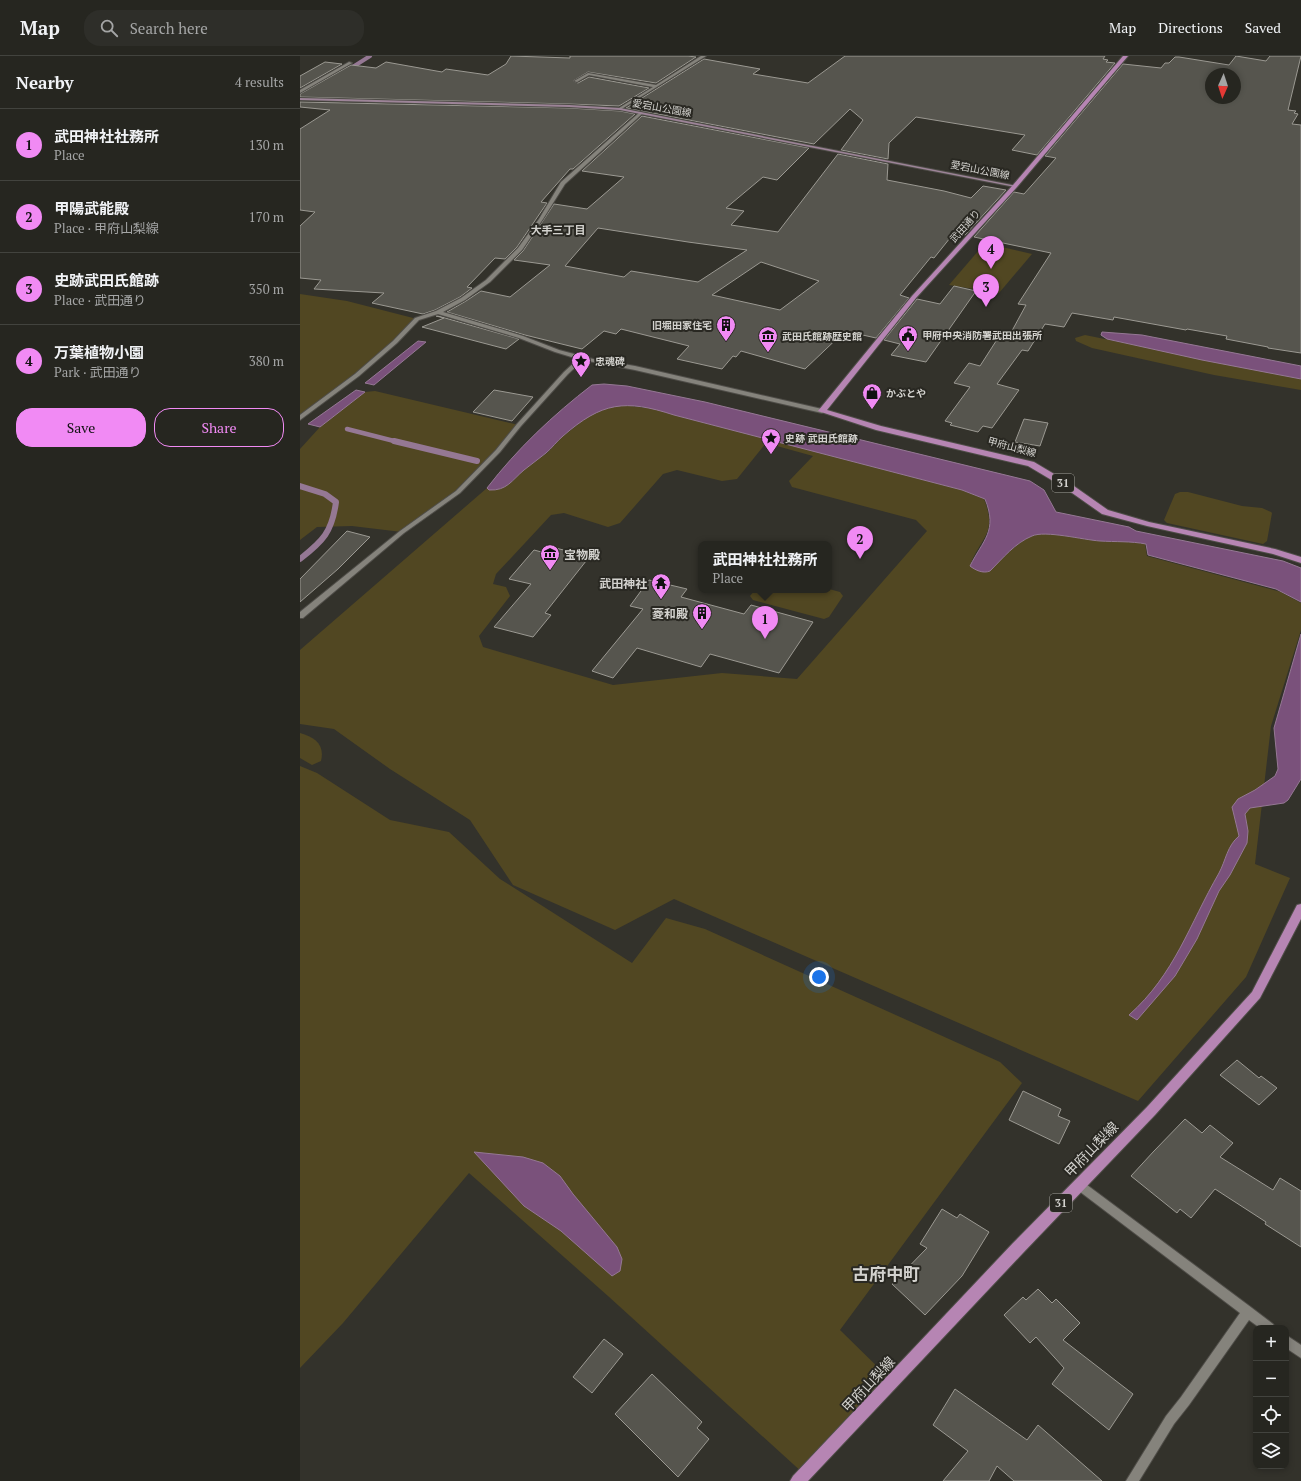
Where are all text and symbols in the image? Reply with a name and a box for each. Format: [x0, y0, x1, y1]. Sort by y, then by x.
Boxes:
search box [84, 10, 364, 46]
text: Map [20, 15, 60, 40]
icon: search [98, 17, 120, 39]
text: Search here [130, 18, 208, 38]
text: Map [1109, 18, 1136, 37]
text: Directions [1158, 18, 1223, 37]
text: Saved [1245, 18, 1281, 37]
north arrow [1205, 68, 1241, 104]
text: Nearby [16, 71, 74, 94]
text: 4 results [235, 73, 284, 91]
street label: 愛宕山公園線 [631, 96, 693, 120]
text: 武田神社社務所 [54, 126, 159, 146]
text: 1 [25, 136, 33, 154]
text: 130 m [249, 136, 284, 154]
text: Place [54, 146, 85, 164]
street label: 愛宕山公園線 [949, 158, 1011, 182]
text: 甲陽武能殿 [54, 198, 129, 218]
street label: 武田通り [947, 207, 983, 245]
text: 2 [25, 208, 33, 226]
text: 170 m [249, 208, 284, 226]
text: Place · 甲府山梨線 [54, 219, 159, 237]
district label: 大手三丁目 [531, 223, 586, 237]
pin: 4 [978, 236, 1004, 269]
text: 史跡武田氏館跡 [54, 270, 159, 290]
pin: 3 [973, 274, 999, 307]
text: 3 [25, 280, 33, 298]
text: 350 m [249, 280, 284, 298]
text: Place · 武田通り [54, 291, 146, 309]
building icon: 旧堀田家住宅 [715, 314, 737, 342]
place label: 旧堀田家住宅 [652, 319, 712, 332]
public building icon: 甲府中央消防署武田出張所 [897, 324, 919, 352]
museum icon: 武田氏館跡歴史館 [757, 325, 779, 353]
place label: 甲府中央消防署武田出張所 [922, 329, 1042, 342]
place label: 武田氏館跡歴史館 [782, 330, 862, 343]
text: 万葉植物小園 [54, 342, 144, 362]
place icon: 忠魂碑 [570, 350, 592, 378]
text: 4 [25, 352, 33, 370]
text: 380 m [249, 352, 284, 370]
place label: 忠魂碑 [595, 355, 625, 368]
text: Park · 武田通り [54, 363, 141, 381]
shop icon: かぶとや [861, 382, 883, 410]
place label: かぶとや [886, 387, 926, 400]
button: Save [16, 408, 146, 447]
button: Share [154, 408, 284, 447]
place icon: 史跡 武田氏館跡 [760, 427, 782, 455]
place label: 史跡 武田氏館跡 [785, 432, 858, 445]
street label: 甲府山梨線 [986, 434, 1038, 460]
road number: 31 [1052, 474, 1074, 492]
pin: 2 [847, 526, 873, 559]
popup [698, 541, 832, 593]
museum icon: 宝物殿 [539, 543, 561, 571]
place label: 宝物殿 [564, 547, 600, 562]
text: 武田神社社務所 [712, 549, 818, 569]
text: Place [712, 569, 743, 587]
temple icon: 武田神社 [650, 572, 672, 600]
place label: 武田神社 [599, 576, 647, 591]
building icon: 菱和殿 [691, 602, 713, 630]
place label: 菱和殿 [652, 606, 688, 621]
pin: 1 [752, 606, 778, 639]
your location [809, 967, 829, 987]
street label: 甲府山梨線 [1060, 1117, 1122, 1181]
road number: 31 [1050, 1194, 1072, 1212]
district label: 古府中町 [852, 1262, 920, 1285]
map controls [1253, 1325, 1289, 1469]
button: + [1253, 1325, 1289, 1361]
street label: 甲府山梨線 [837, 1352, 899, 1416]
button: − [1253, 1361, 1289, 1397]
button: locate [1253, 1397, 1289, 1433]
button: layers [1253, 1433, 1289, 1469]

